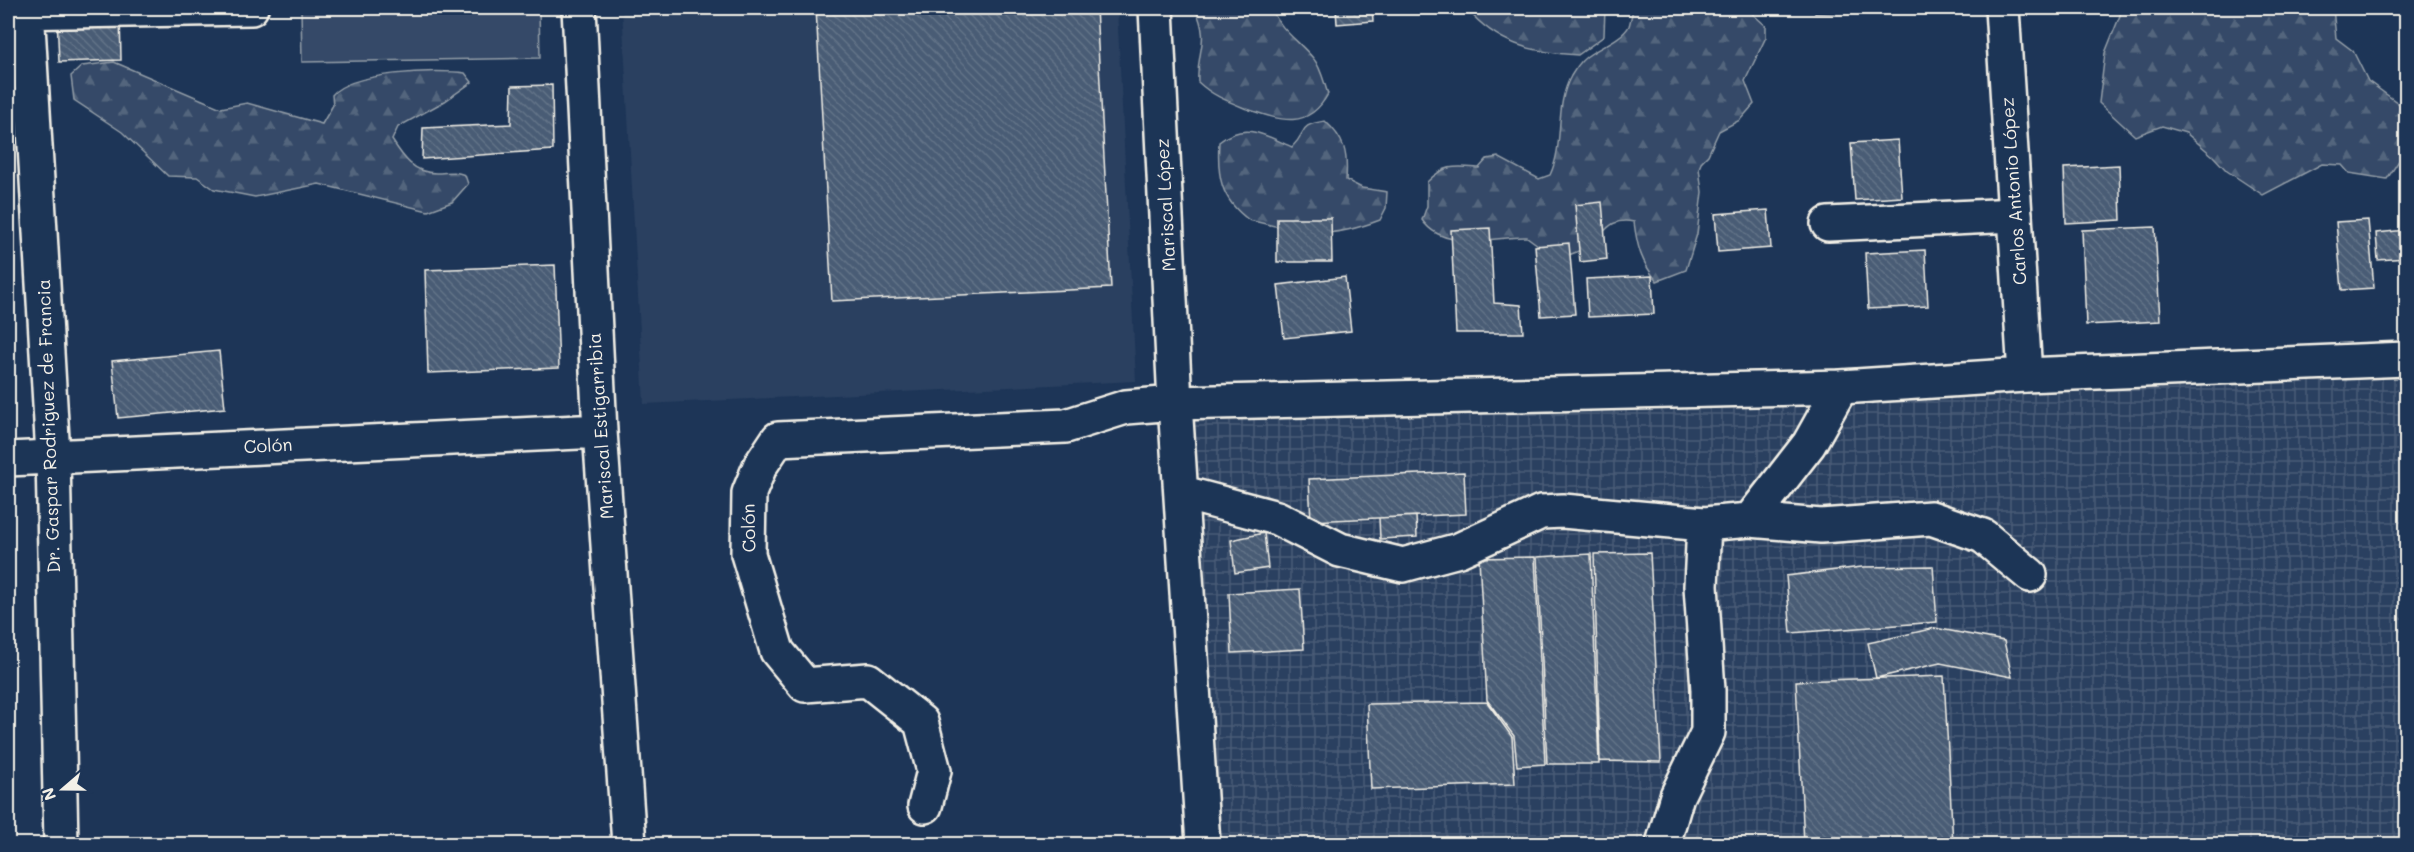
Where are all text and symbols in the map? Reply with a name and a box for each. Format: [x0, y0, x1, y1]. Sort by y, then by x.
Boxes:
street label: Carlos Antonio López [1994, 96, 2032, 286]
street label: Mariscal López [1150, 138, 1180, 272]
street label: Dr. Gaspar Rodriguez de Francia [31, 279, 65, 573]
street label: Mariscal Estigarribia [582, 332, 618, 520]
street label: Colón [243, 432, 293, 458]
street label: Colón [736, 503, 760, 553]
north arrow [33, 759, 93, 819]
text: N [36, 785, 60, 804]

